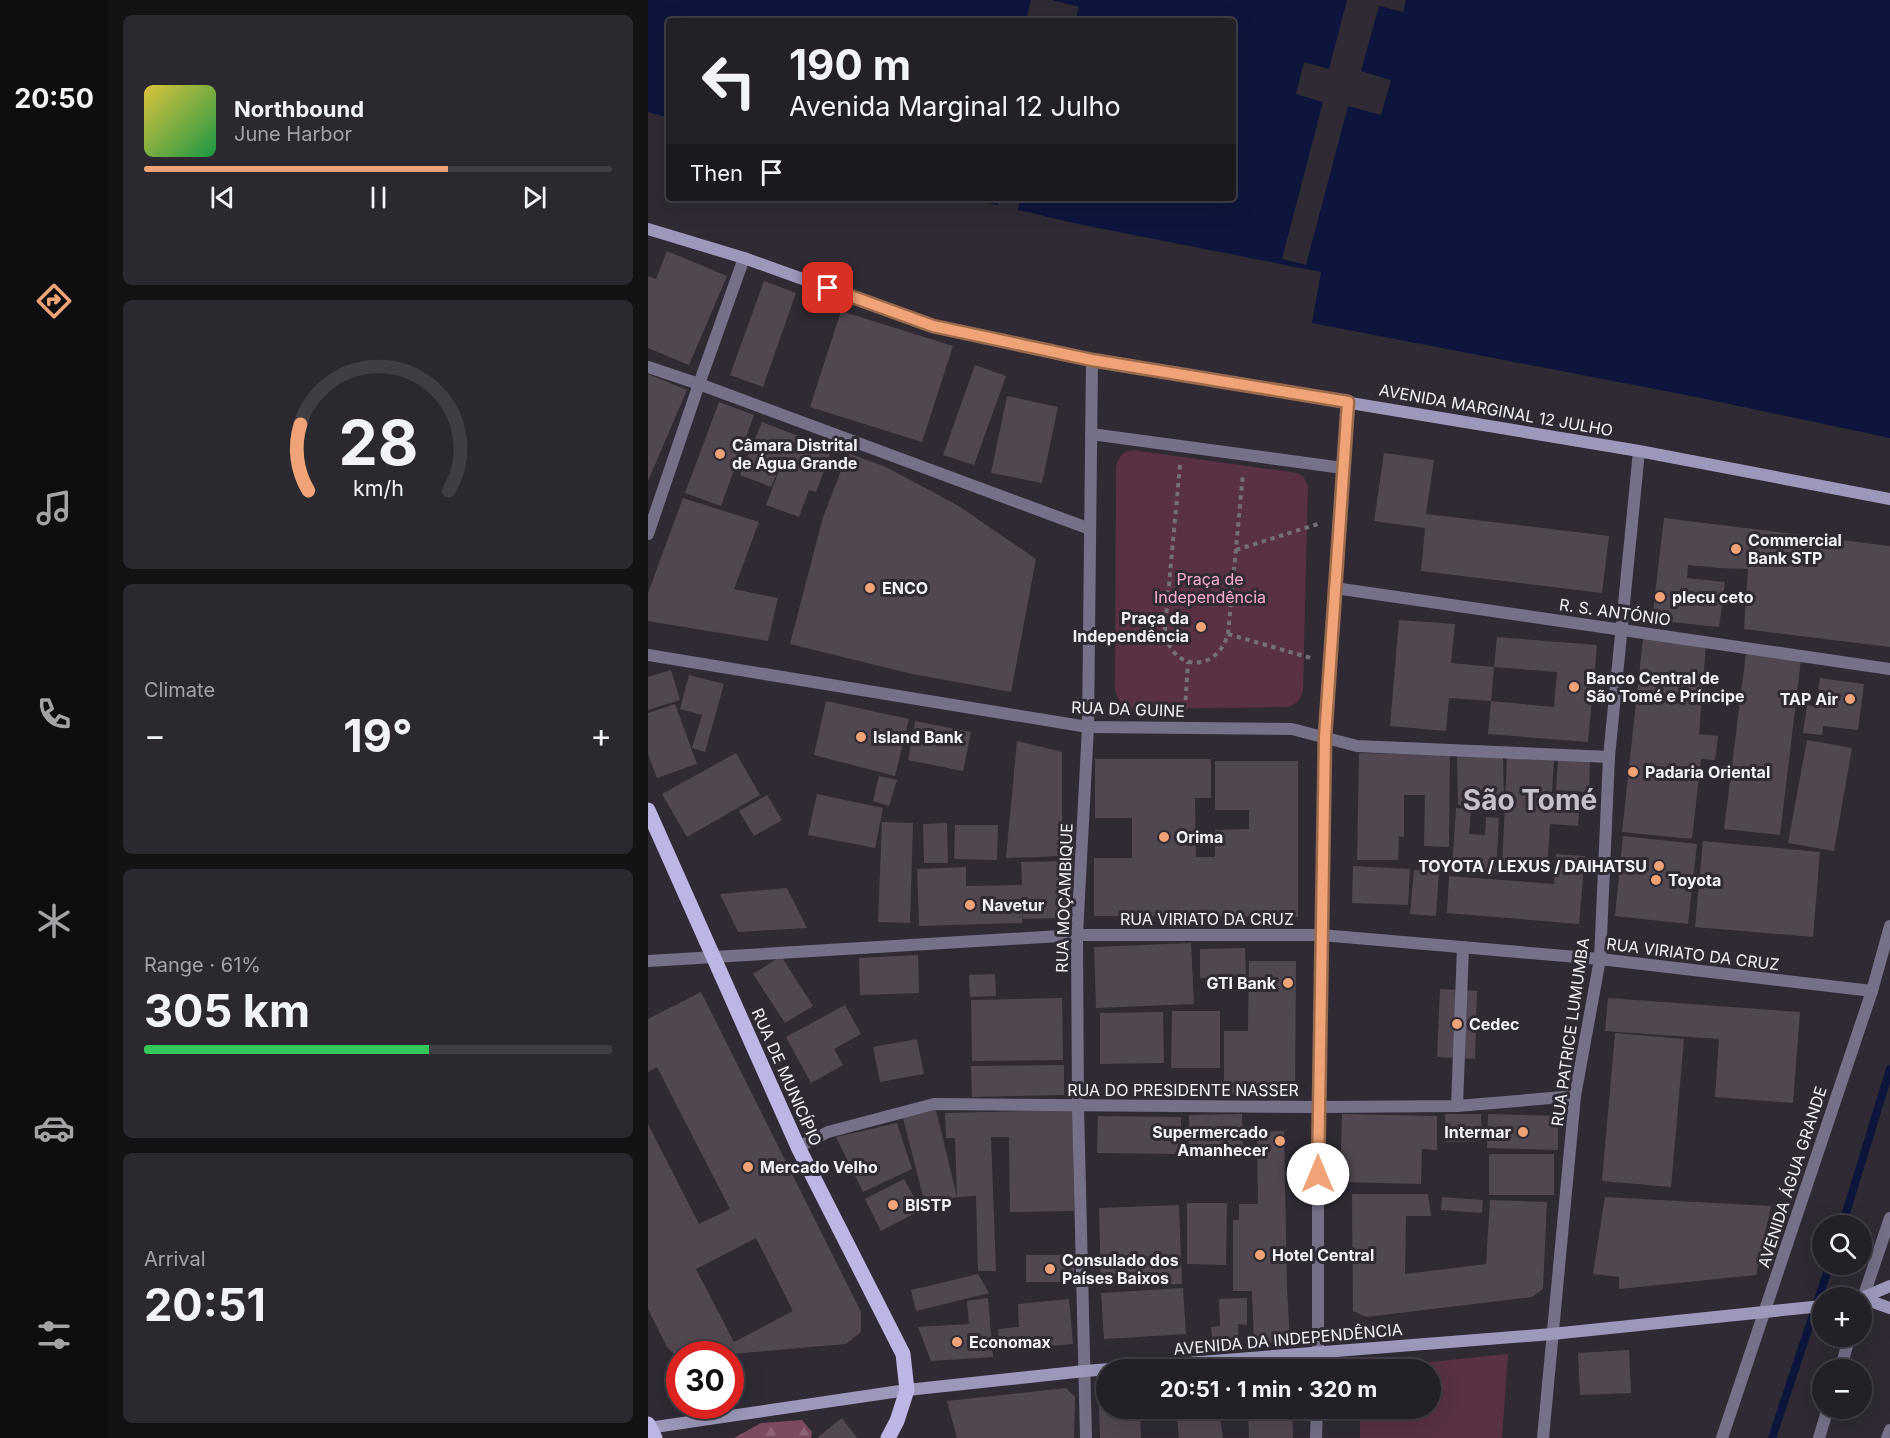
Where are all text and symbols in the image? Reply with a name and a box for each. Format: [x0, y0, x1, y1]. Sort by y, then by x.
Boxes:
text: 190 m [789, 39, 911, 90]
icon: left [690, 42, 768, 120]
text: 20:50 [14, 82, 94, 115]
text: Avenida Marginal 12 Julho [789, 90, 1121, 123]
text: Northbound [234, 96, 364, 122]
text: June Harbor [234, 122, 352, 146]
icon: arrive [755, 156, 788, 189]
text: Then [690, 160, 743, 186]
icon: previous [206, 181, 239, 214]
icon: pause [362, 181, 395, 214]
icon: next [518, 181, 551, 214]
pin [802, 262, 853, 313]
icon: arrive [811, 271, 844, 304]
icon: directions [33, 280, 75, 322]
street label: AVENIDA MARGINAL 12 JULHO [1377, 380, 1615, 440]
text: 28 [338, 406, 418, 481]
place label: Câmara Distrital de Água Grande [732, 435, 858, 473]
marker: Câmara Distrital de Água Grande [713, 447, 727, 461]
text: km/h [353, 476, 403, 502]
icon: music [33, 487, 75, 529]
place label: Commercial Bank STP [1748, 530, 1842, 568]
marker: Commercial Bank STP [1729, 542, 1743, 556]
park label: Praça de Independência [1154, 569, 1266, 607]
place label: ENCO [882, 578, 928, 598]
marker: ENCO [863, 581, 877, 595]
place label: plecu ceto [1672, 587, 1754, 607]
marker: plecu ceto [1653, 590, 1667, 604]
street label: R. S. ANTÓNIO [1558, 594, 1672, 630]
place label: Praça da Independência [1073, 608, 1189, 646]
marker: Praça da Independência [1194, 620, 1208, 634]
place label: Banco Central de São Tomé e Príncipe [1586, 668, 1745, 706]
text: Climate [144, 678, 215, 702]
marker: Banco Central de São Tomé e Príncipe [1567, 680, 1581, 694]
place label: TAP Air [1780, 689, 1838, 709]
marker: TAP Air [1843, 692, 1857, 706]
icon: phone [33, 693, 75, 735]
street label: RUA DA GUINE [1071, 697, 1185, 721]
text: 19° [343, 708, 413, 763]
text: − [144, 715, 166, 755]
text: + [590, 715, 612, 755]
place label: Island Bank [873, 727, 964, 747]
marker: Island Bank [854, 730, 868, 744]
place label: Padaria Oriental [1645, 762, 1770, 782]
marker: Padaria Oriental [1626, 765, 1640, 779]
district label: São Tomé [1463, 783, 1597, 817]
street label: RUA MOÇAMBIQUE [1051, 823, 1077, 973]
place label: Orima [1176, 827, 1223, 847]
marker: Orima [1157, 830, 1171, 844]
place label: TOYOTA / LEXUS / DAIHATSU [1418, 856, 1647, 876]
marker: TOYOTA / LEXUS / DAIHATSU [1652, 859, 1666, 873]
place label: Toyota [1668, 870, 1721, 890]
marker: Toyota [1649, 873, 1663, 887]
place label: Navetur [982, 895, 1045, 915]
marker: Navetur [963, 898, 977, 912]
icon: climate [33, 900, 75, 942]
street label: RUA VIRIATO DA CRUZ [1120, 909, 1294, 929]
street label: RUA VIRIATO DA CRUZ [1605, 933, 1781, 975]
street label: RUA PATRICE LUMUMBA [1547, 936, 1593, 1128]
text: Range · 61% [144, 953, 261, 977]
place label: GTI Bank [1206, 973, 1277, 993]
marker: GTI Bank [1281, 976, 1295, 990]
text: 305 km [144, 983, 310, 1038]
street label: RUA DE MUNICÍPIO [748, 1005, 826, 1149]
place label: Cedec [1469, 1014, 1519, 1034]
marker: Cedec [1450, 1017, 1464, 1031]
street label: RUA DO PRESIDENTE NASSER [1067, 1080, 1299, 1100]
street label: AVENIDA ÁGUA GRANDE [1753, 1084, 1831, 1270]
icon: car [33, 1107, 75, 1149]
place label: Supermercado Amanhecer [1152, 1122, 1268, 1160]
place label: Intermar [1444, 1122, 1511, 1142]
marker: Intermar [1516, 1125, 1530, 1139]
marker: Supermercado Amanhecer [1273, 1134, 1287, 1148]
position arrow [1286, 1142, 1350, 1206]
place label: Mercado Velho [760, 1157, 878, 1177]
marker: Mercado Velho [741, 1160, 755, 1174]
place label: BISTP [905, 1195, 952, 1215]
marker: BISTP [886, 1198, 900, 1212]
map controls [1812, 1215, 1872, 1419]
button: search [1812, 1215, 1872, 1275]
place label: Hotel Central [1272, 1245, 1374, 1265]
text: Arrival [144, 1247, 206, 1271]
marker: Hotel Central [1253, 1248, 1267, 1262]
place label: Consulado dos Países Baixos [1062, 1250, 1179, 1288]
marker: Consulado dos Países Baixos [1043, 1262, 1057, 1276]
text: 20:51 [144, 1277, 266, 1332]
button: + [1812, 1287, 1872, 1347]
icon: filters [33, 1314, 75, 1356]
street label: AVENIDA DA INDEPENDÊNCIA [1173, 1319, 1403, 1359]
place label: Economax [969, 1332, 1051, 1352]
marker: Economax [950, 1335, 964, 1349]
speed limit sign: 30 [666, 1341, 744, 1419]
button: − [1812, 1359, 1872, 1419]
text: 20:51 · 1 min · 320 m [1160, 1376, 1377, 1402]

